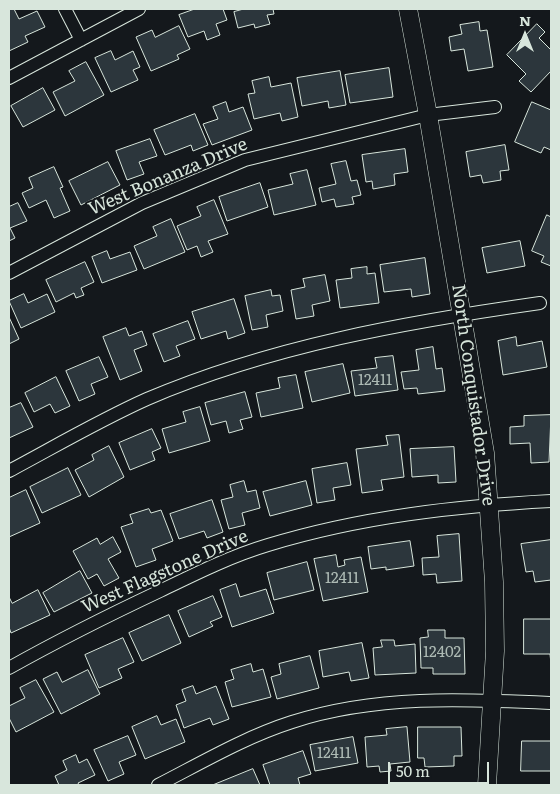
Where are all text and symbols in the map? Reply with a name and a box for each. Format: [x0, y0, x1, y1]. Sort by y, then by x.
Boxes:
north arrow [500, 10, 550, 60]
text: N [519, 10, 531, 30]
street label: West Bonanza Drive [85, 134, 251, 220]
street label: North Conquistador Drive [447, 283, 499, 507]
house number: 12411 [358, 372, 392, 390]
street label: West Flagstone Drive [79, 526, 251, 618]
house number: 12411 [325, 570, 359, 588]
house number: 12402 [423, 644, 461, 662]
house number: 12411 [317, 745, 351, 763]
scale bar [390, 752, 491, 784]
text: 50 m [396, 759, 430, 782]

